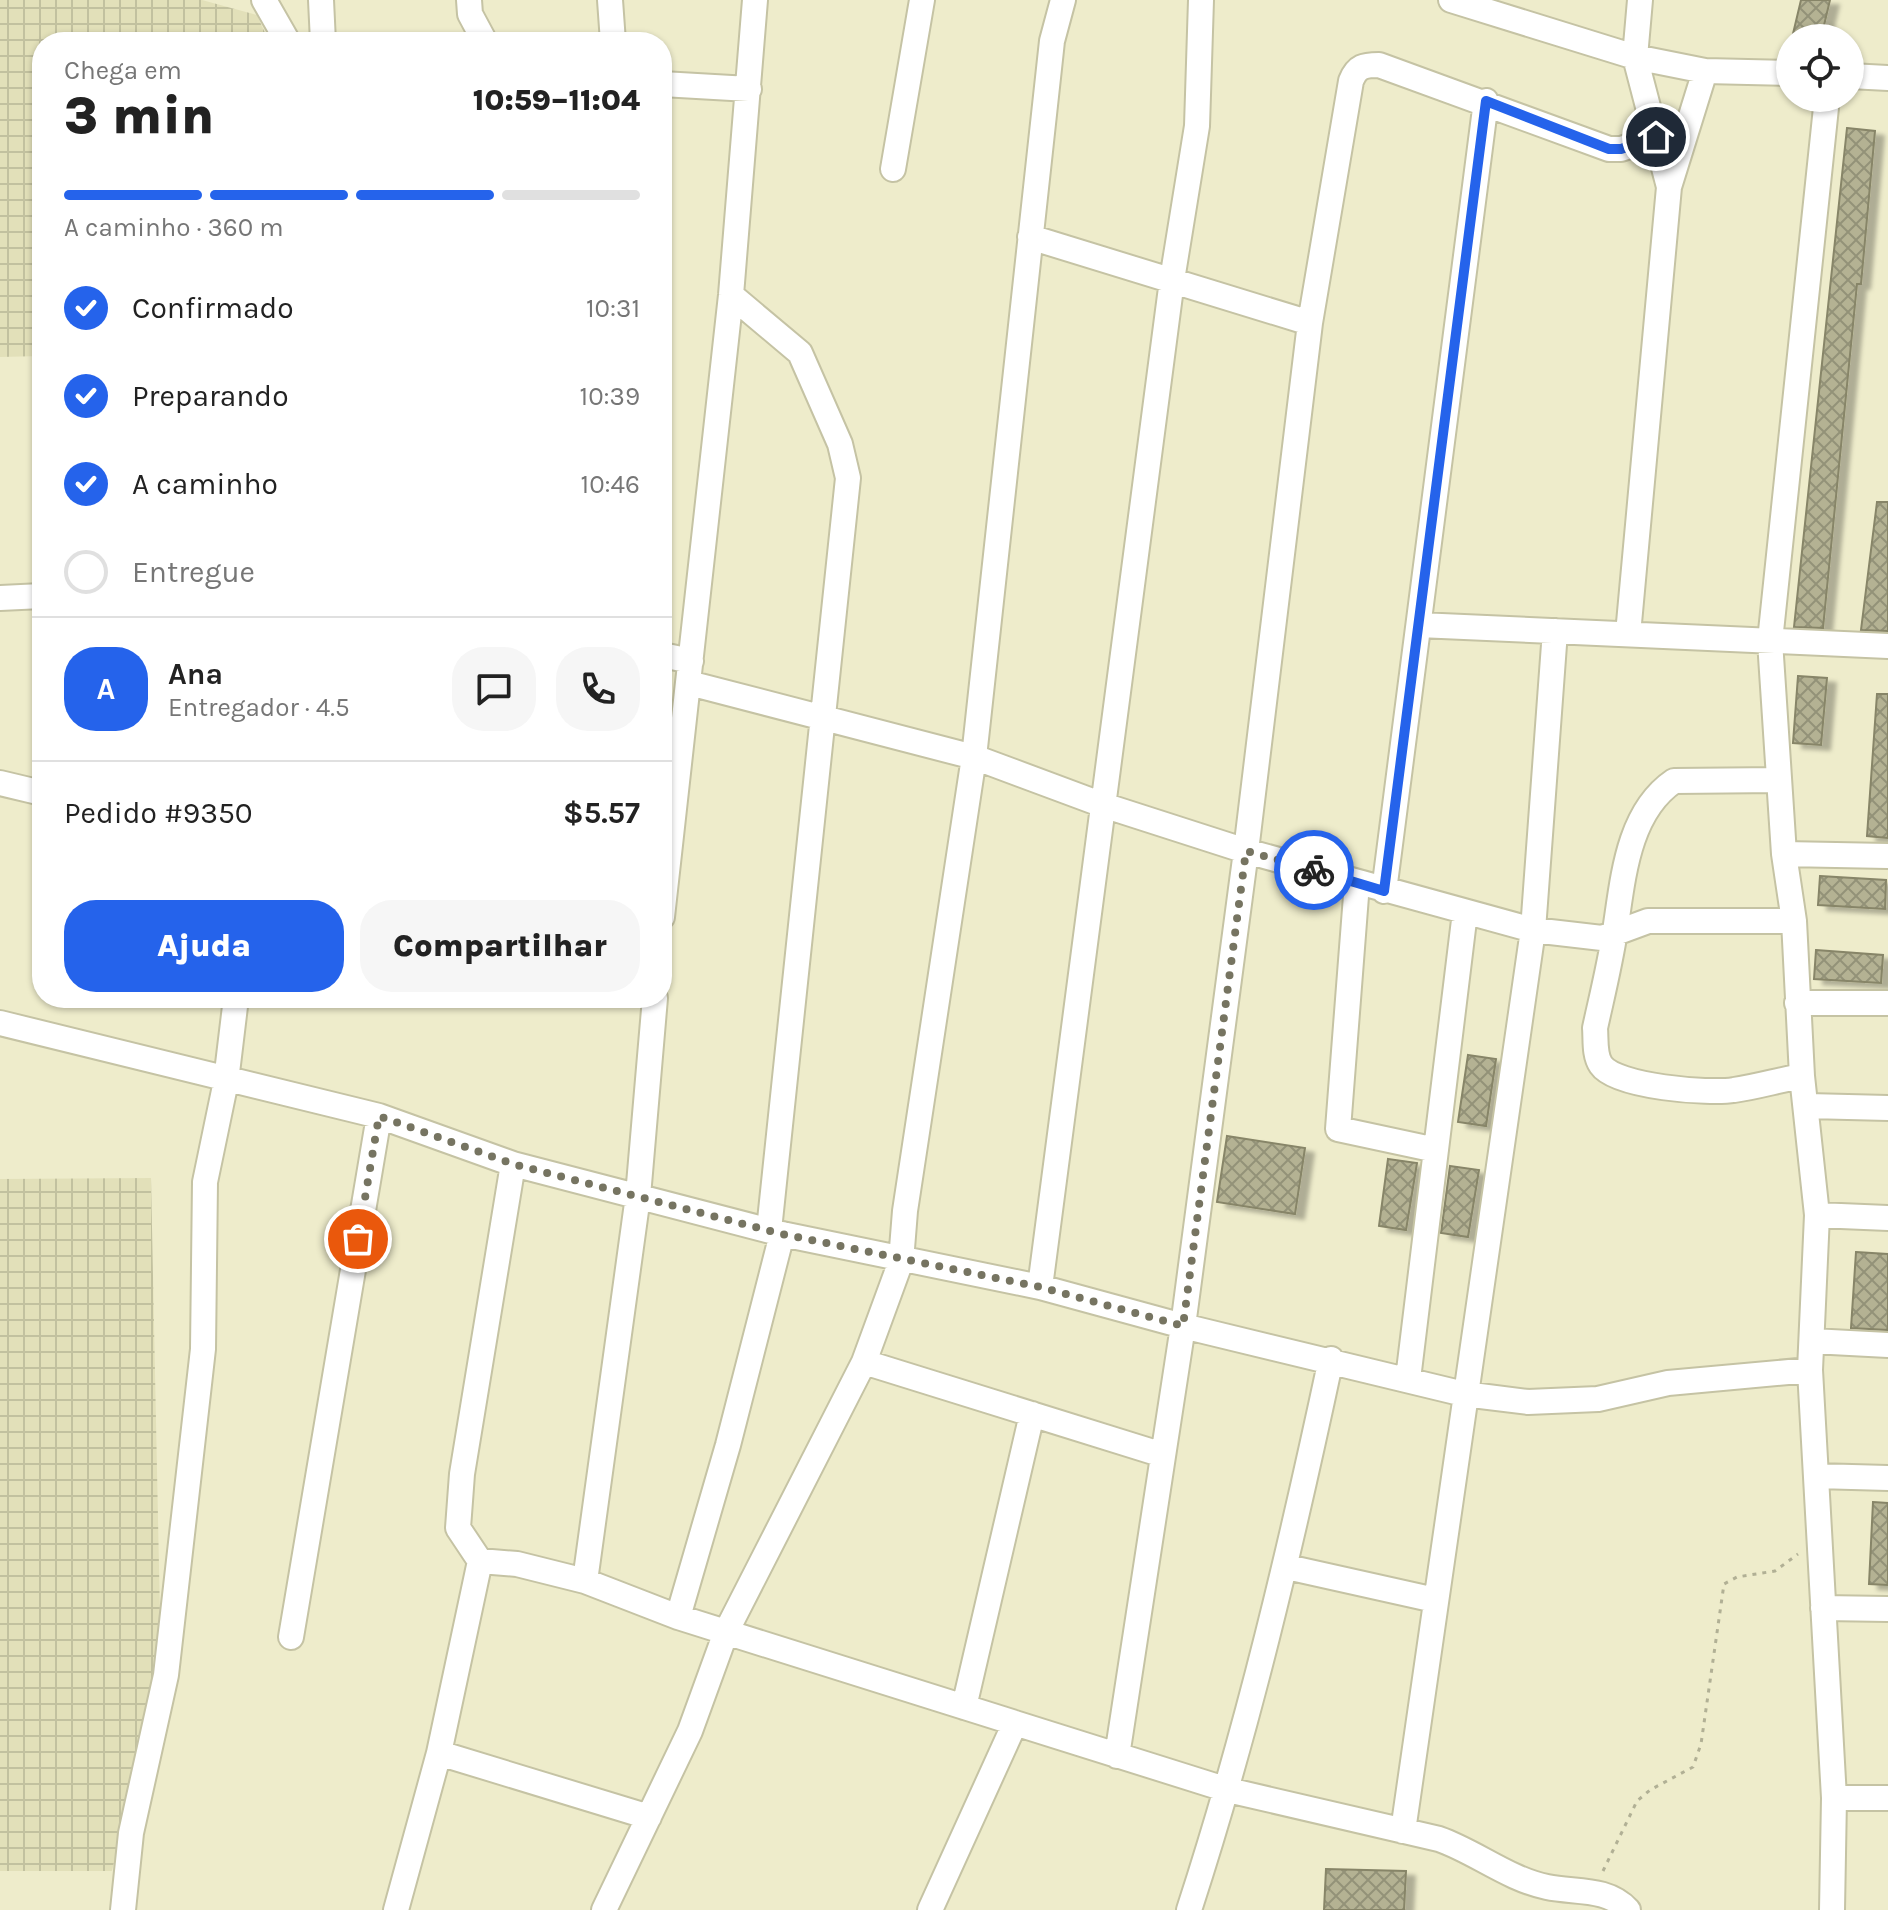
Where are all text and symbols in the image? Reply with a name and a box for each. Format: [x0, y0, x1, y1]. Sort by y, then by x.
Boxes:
map controls [1776, 24, 1864, 112]
button: locate [1776, 24, 1864, 112]
text: Chega em [64, 55, 182, 86]
text: 10:59–11:04 [473, 82, 640, 118]
text: 3 min [64, 85, 214, 146]
pin [1622, 103, 1690, 171]
icon: home [1634, 115, 1678, 159]
text: A caminho · 360 m [64, 212, 284, 243]
icon: check [64, 286, 108, 330]
text: Confirmado [132, 290, 294, 326]
text: 10:31 [586, 293, 640, 324]
icon: check [64, 374, 108, 418]
text: Preparando [132, 378, 289, 414]
text: 10:39 [580, 381, 640, 412]
icon: check [64, 462, 108, 506]
text: A caminho [132, 466, 278, 502]
text: 10:46 [581, 469, 640, 500]
text: Entregue [132, 554, 255, 590]
button: chat [452, 647, 536, 731]
button: phone [556, 647, 640, 731]
text: Ana [168, 656, 223, 692]
text: A [97, 671, 115, 707]
text: Entregador · 4.5 [168, 692, 350, 723]
text: Pedido #9350 [64, 795, 253, 831]
text: $5.57 [563, 795, 640, 831]
courier [1274, 830, 1354, 910]
icon: bike [1292, 848, 1336, 892]
button: Ajuda [64, 900, 344, 992]
button: Compartilhar [360, 900, 640, 992]
pin [324, 1205, 392, 1273]
icon: bag [336, 1217, 380, 1261]

